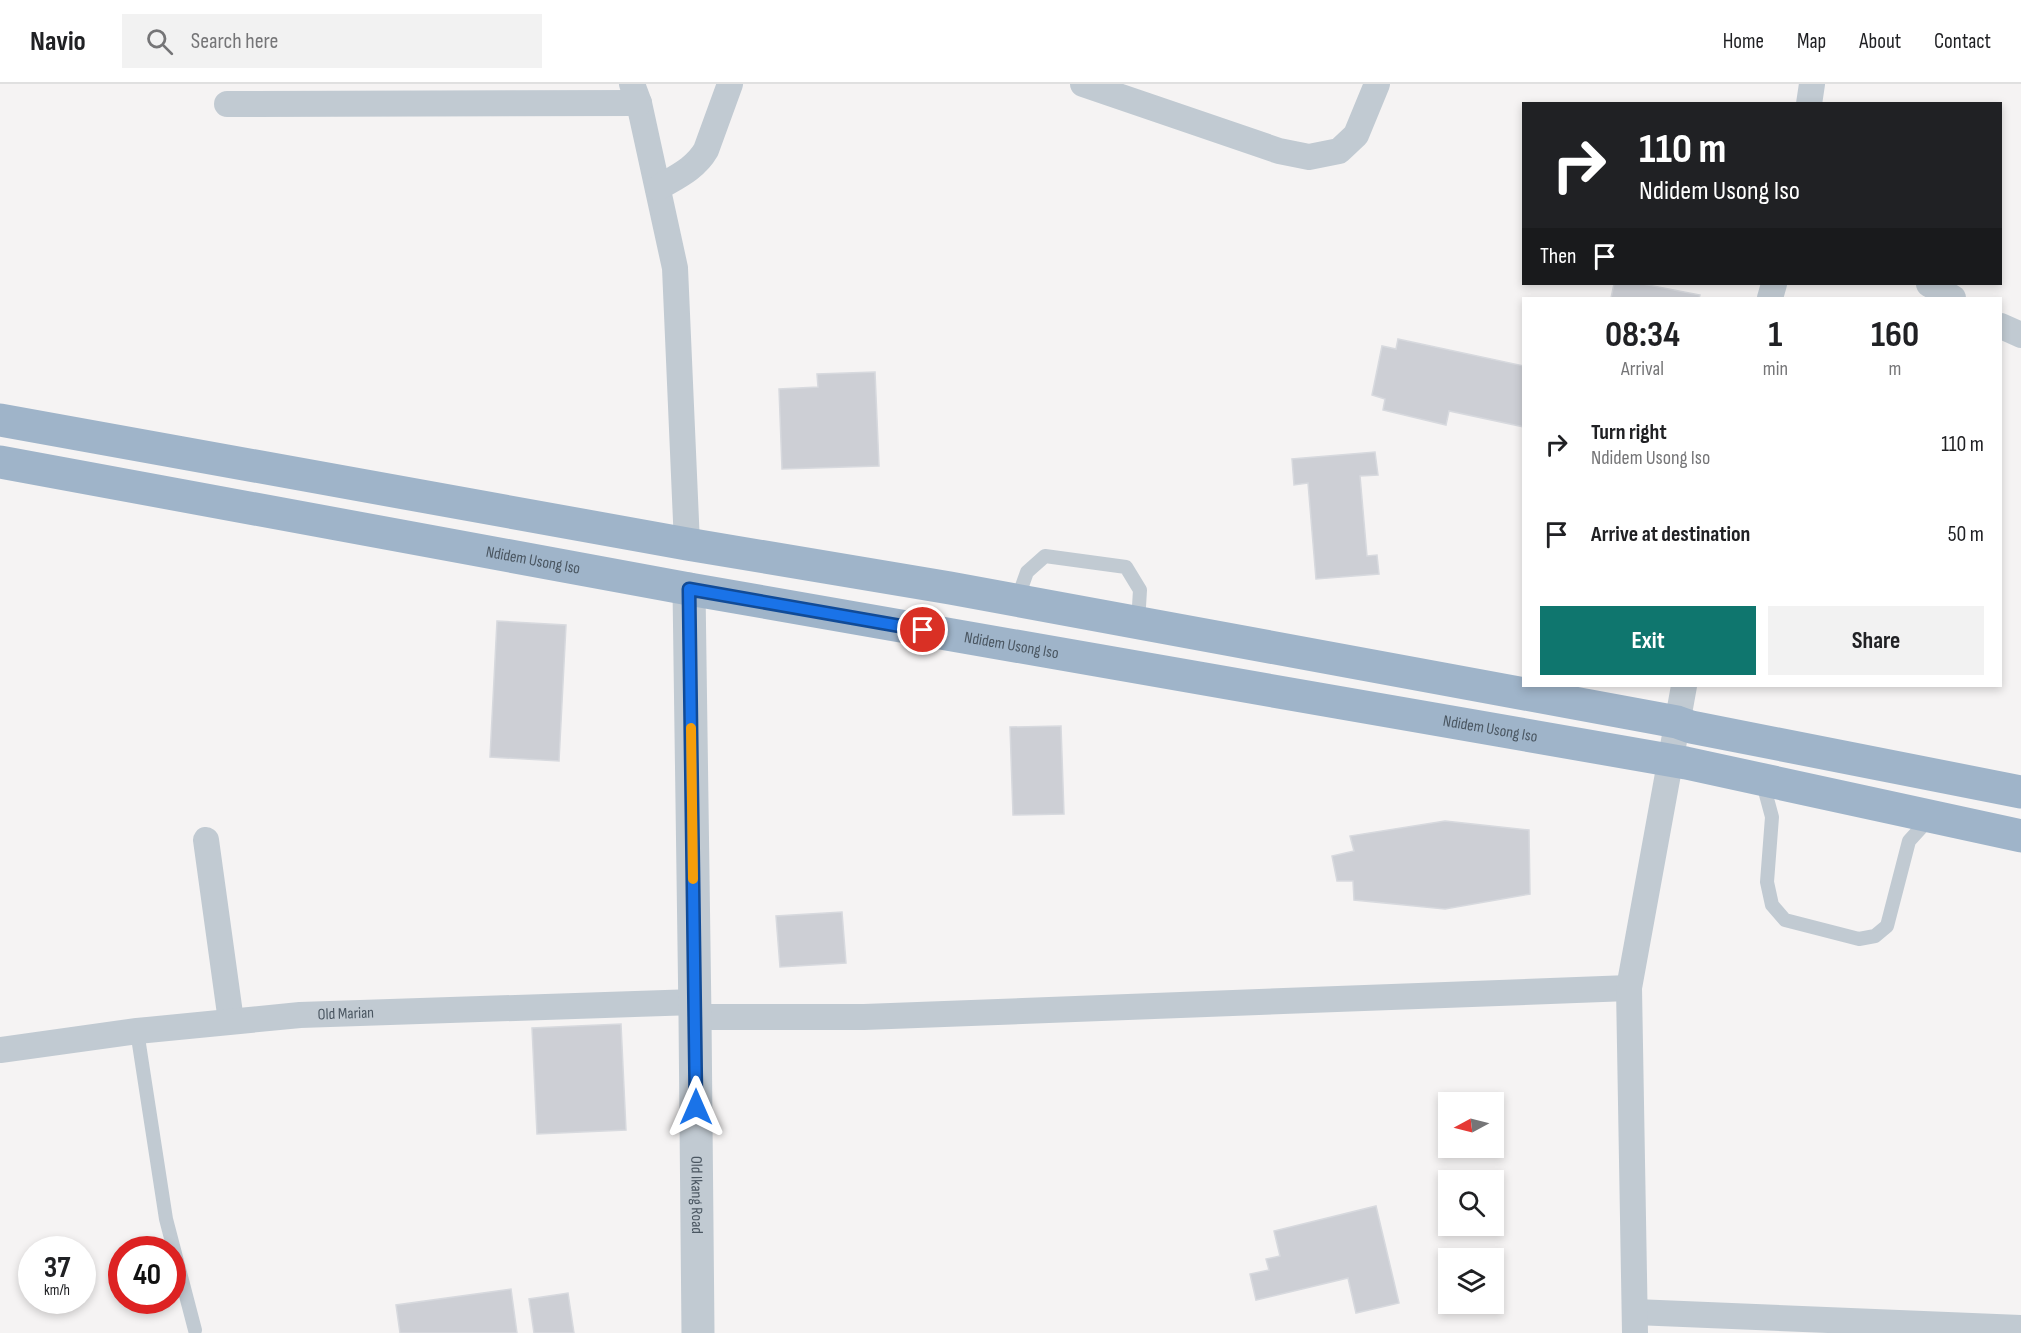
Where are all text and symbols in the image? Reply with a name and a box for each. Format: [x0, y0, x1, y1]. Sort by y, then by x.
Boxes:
search box [122, 14, 542, 68]
text: Navio [30, 25, 86, 58]
icon: search [143, 25, 176, 58]
text: Search here [191, 28, 278, 55]
text: Home [1723, 29, 1764, 54]
text: Map [1797, 29, 1826, 54]
text: About [1859, 29, 1901, 54]
text: Contact [1934, 29, 1991, 54]
text: 110 m [1639, 124, 1726, 175]
icon: right [1540, 126, 1618, 204]
text: Ndidem Usong Iso [1639, 175, 1800, 207]
icon: arrive [1588, 240, 1621, 273]
text: Then [1540, 243, 1576, 270]
text: 08:34 [1605, 314, 1680, 357]
text: 1 [1768, 314, 1782, 357]
text: 160 [1871, 314, 1919, 357]
text: Arrival [1621, 357, 1664, 381]
text: min [1763, 357, 1788, 381]
text: m [1889, 357, 1901, 381]
text: Turn right [1591, 419, 1667, 446]
icon: right [1540, 428, 1573, 461]
text: 110 m [1941, 431, 1984, 458]
text: Ndidem Usong Iso [1591, 446, 1710, 470]
icon: arrive [1540, 518, 1573, 551]
text: Arrive at destination [1591, 521, 1750, 548]
text: 50 m [1948, 521, 1984, 548]
street label: Ndidem Usong Iso [484, 542, 582, 578]
pin [897, 604, 948, 655]
button: Exit [1540, 606, 1756, 675]
button: Share [1768, 606, 1984, 675]
icon: arrive [906, 613, 939, 646]
street label: Ndidem Usong Iso [963, 628, 1060, 663]
street label: Ndidem Usong Iso [1442, 711, 1539, 746]
street label: Old Marian [317, 1003, 374, 1024]
position arrow [664, 1075, 728, 1139]
north arrow [1438, 1092, 1504, 1158]
map controls [1438, 1092, 1504, 1314]
street label: Old Ikang Road [687, 1156, 707, 1234]
button: search [1438, 1170, 1504, 1236]
speed limit sign: 40 [108, 1236, 186, 1314]
button: layers [1438, 1248, 1504, 1314]
text: 37 [44, 1250, 70, 1286]
text: km/h [44, 1281, 70, 1300]

